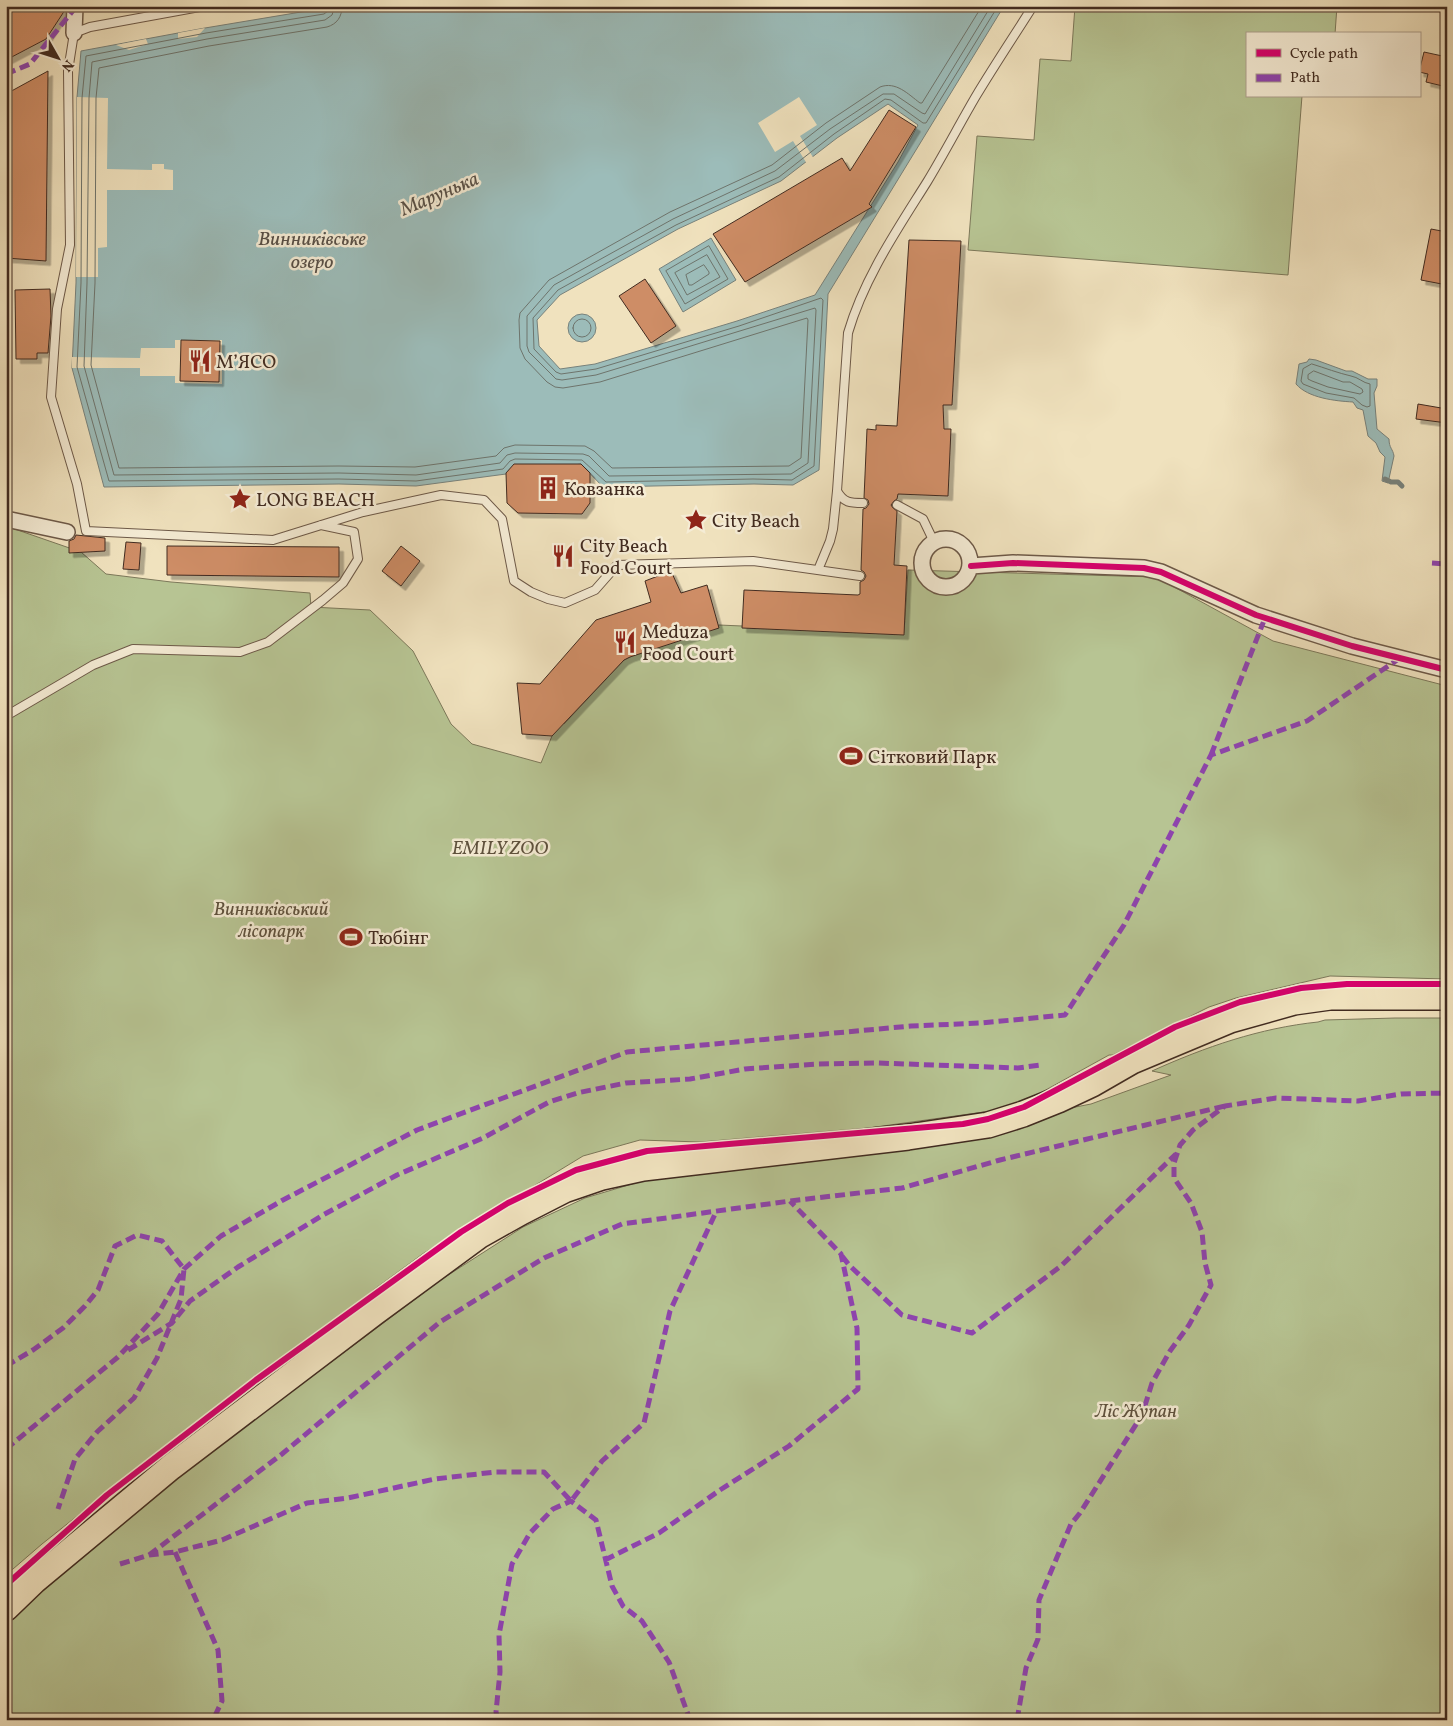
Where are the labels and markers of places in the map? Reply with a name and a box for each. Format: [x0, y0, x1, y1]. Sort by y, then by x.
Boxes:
restaurant icon: М’ЯСО [187, 348, 213, 374]
place label: М’ЯСО [216, 350, 276, 376]
building icon: Ковзанка [535, 475, 561, 501]
place label: Ковзанка [564, 477, 645, 503]
place icon: LONG BEACH [227, 486, 253, 512]
place label: LONG BEACH [256, 488, 375, 514]
place icon: City Beach [683, 507, 709, 533]
place label: City Beach [712, 509, 800, 535]
place label: City Beach Food Court [580, 534, 673, 582]
restaurant icon: City Beach Food Court [550, 543, 576, 569]
place label: Meduza Food Court [642, 620, 735, 668]
restaurant icon: Meduza Food Court [612, 629, 638, 655]
sports icon: Сітковий Парк [838, 743, 864, 769]
place label: Сітковий Парк [868, 745, 996, 771]
sports icon: Тюбінг [338, 924, 364, 950]
place label: Тюбінг [368, 926, 429, 952]

